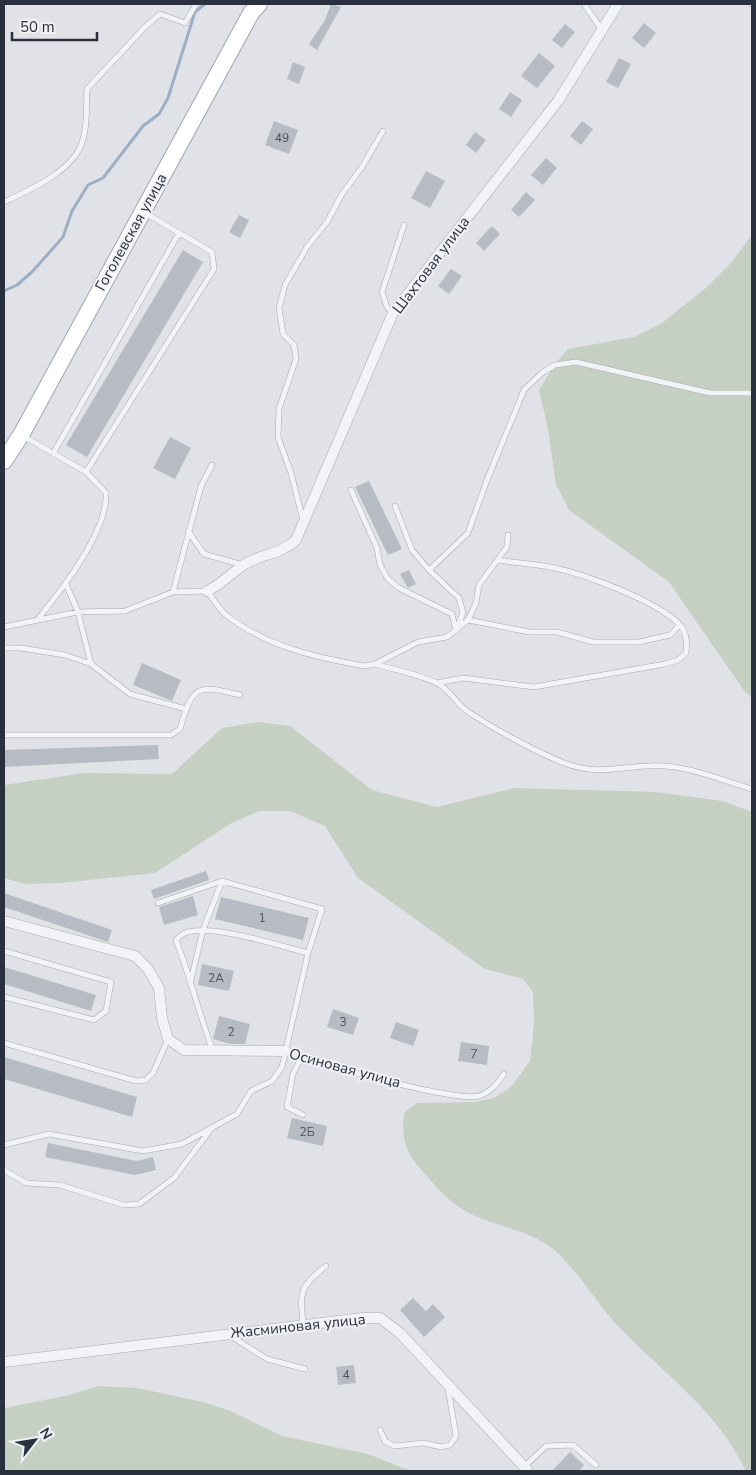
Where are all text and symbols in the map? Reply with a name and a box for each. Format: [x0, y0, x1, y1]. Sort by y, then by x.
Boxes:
scale bar [12, 10, 98, 42]
text: 50 m [20, 17, 55, 37]
house number: 49 [275, 130, 289, 146]
street label: Гоголевская улица [90, 170, 172, 294]
street label: Шахтовая улица [388, 212, 474, 318]
house number: 1 [258, 910, 266, 926]
house number: 2А [208, 970, 224, 986]
house number: 3 [339, 1014, 347, 1030]
house number: 2 [227, 1024, 235, 1040]
street label: Осиновая улица [287, 1043, 403, 1093]
house number: 7 [470, 1046, 478, 1062]
house number: 2Б [299, 1124, 315, 1140]
street label: Жасминовая улица [229, 1309, 367, 1343]
house number: 4 [342, 1367, 350, 1383]
north arrow [10, 1415, 60, 1465]
text: N [35, 1424, 57, 1443]

